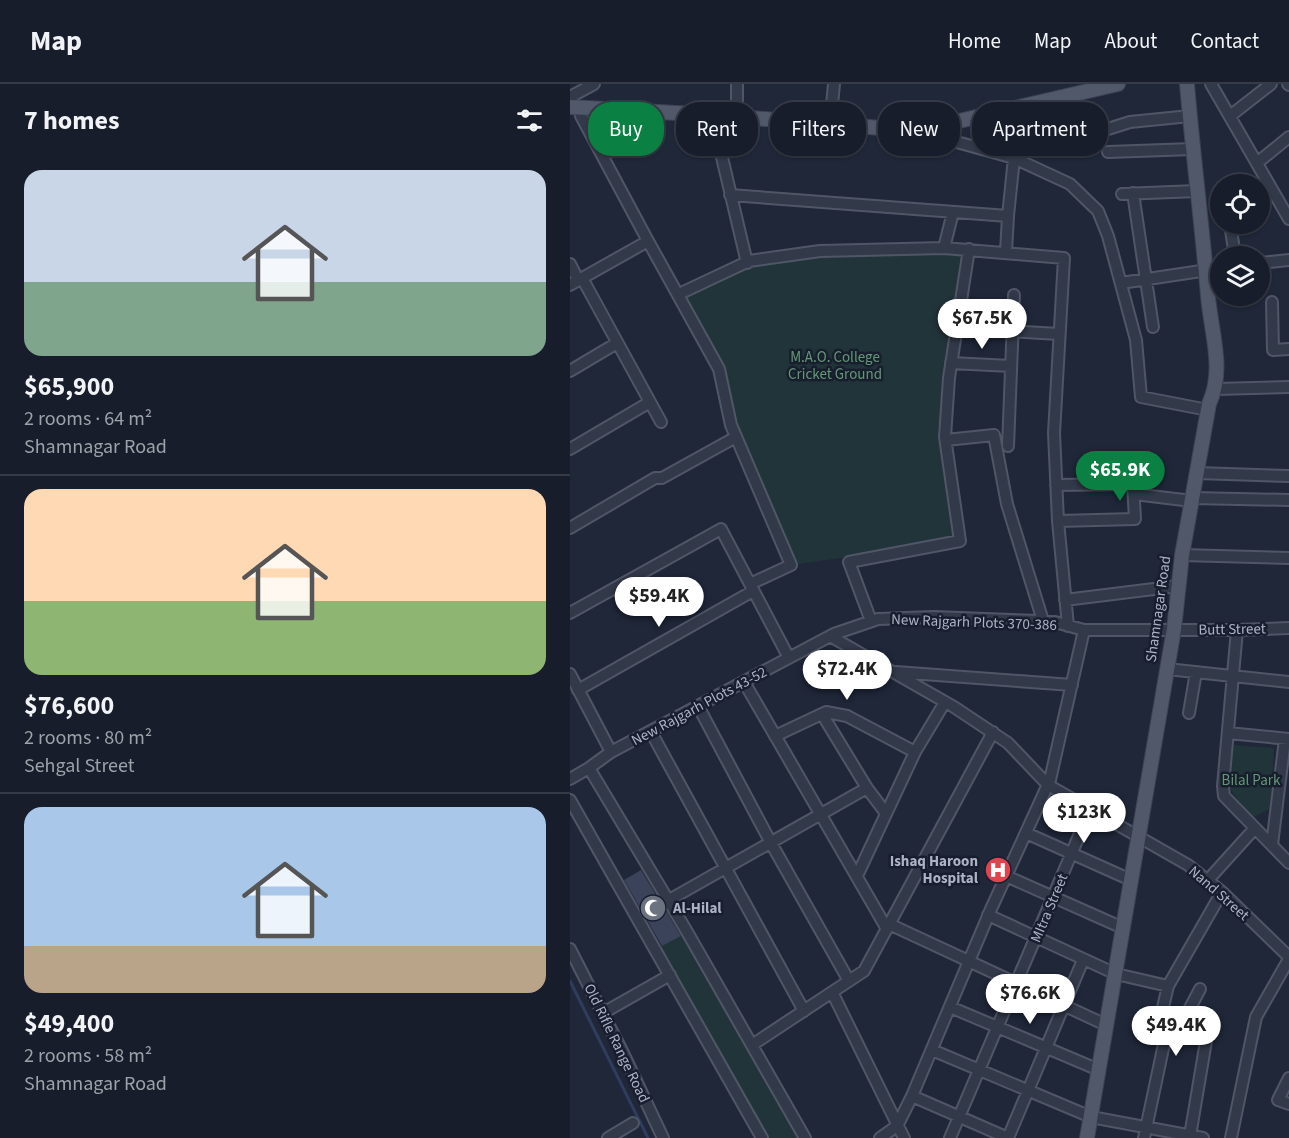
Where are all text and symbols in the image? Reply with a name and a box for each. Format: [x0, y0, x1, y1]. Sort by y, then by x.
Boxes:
text: Map [30, 21, 82, 61]
text: Home [948, 26, 1001, 56]
text: Map [1034, 26, 1072, 56]
text: About [1105, 26, 1157, 56]
text: Contact [1190, 26, 1259, 56]
text: 7 homes [24, 102, 119, 139]
chip: Buy [588, 102, 664, 156]
chip: Rent [676, 102, 758, 156]
chip: Filters [770, 102, 866, 156]
chip: New [878, 102, 960, 156]
chip: Apartment [972, 102, 1108, 156]
icon: filters [513, 104, 546, 137]
map controls [1210, 174, 1270, 306]
button: locate [1210, 174, 1270, 234]
icon: home [231, 209, 339, 317]
button: layers [1210, 246, 1270, 306]
pin: $67.5K [933, 299, 1031, 350]
text: $67.5K [952, 304, 1012, 332]
park label: M.A.O. College Cricket Ground [788, 347, 882, 385]
text: $65,900 [24, 368, 114, 405]
text: 2 rooms · 64 m² [24, 405, 152, 433]
text: Shamnagar Road [24, 433, 167, 461]
pin: $65.9K [1071, 451, 1169, 502]
text: $65.9K [1090, 456, 1150, 484]
icon: home [231, 528, 339, 636]
street label: Shamnagar Road [1141, 555, 1176, 664]
pin: $59.4K [610, 577, 708, 628]
text: $59.4K [629, 582, 689, 610]
street label: New Rajgarh Plots 370-386 [891, 609, 1057, 636]
street label: Butt Street [1198, 618, 1266, 641]
pin: $72.4K [798, 650, 896, 701]
text: $72.4K [817, 655, 877, 683]
street label: New Rajgarh Plots 43-52 [628, 662, 771, 751]
text: $76,600 [24, 687, 114, 724]
text: 2 rooms · 80 m² [24, 724, 152, 752]
text: Sehgal Street [24, 752, 135, 780]
park label: Bilal Park [1222, 770, 1281, 791]
pin: $123K [1042, 793, 1126, 844]
text: $123K [1057, 798, 1111, 826]
icon: home [231, 846, 339, 954]
place label: Ishaq Haroon Hospital [890, 851, 979, 889]
hospital icon: Ishaq Haroon Hospital [983, 855, 1013, 885]
street label: Nand Street [1184, 861, 1254, 926]
street label: MItra Street [1026, 871, 1073, 946]
mosque icon: Al-Hilal [638, 893, 668, 923]
place label: Al-Hilal [672, 898, 722, 919]
pin: $76.6K [981, 974, 1079, 1025]
text: $76.6K [1000, 979, 1060, 1007]
street label: Old Rifle Range Road [579, 980, 655, 1106]
text: $49,400 [24, 1005, 114, 1042]
pin: $49.4K [1127, 1006, 1225, 1057]
text: $49.4K [1146, 1011, 1206, 1039]
text: 2 rooms · 58 m² [24, 1042, 152, 1070]
text: Shamnagar Road [24, 1070, 167, 1098]

